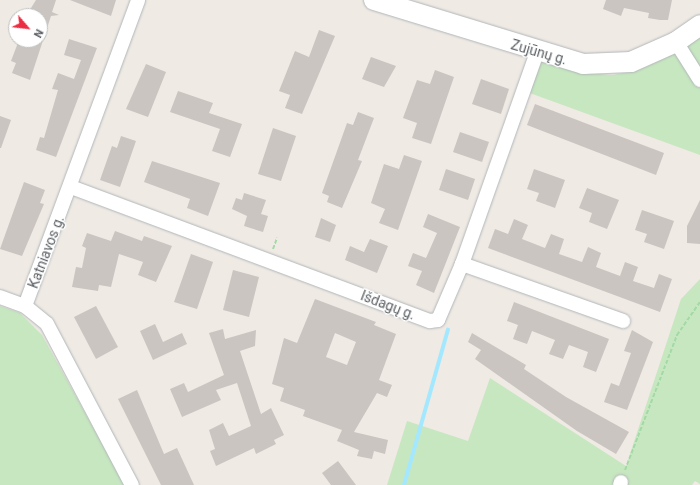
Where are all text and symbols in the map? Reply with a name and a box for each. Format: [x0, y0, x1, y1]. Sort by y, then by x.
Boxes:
north arrow [8, 8, 48, 48]
text: N [31, 27, 46, 40]
street label: Zujūnų g. [509, 36, 569, 68]
street label: Katniavos g. [24, 213, 68, 291]
street label: Išdagų g. [358, 287, 418, 323]

